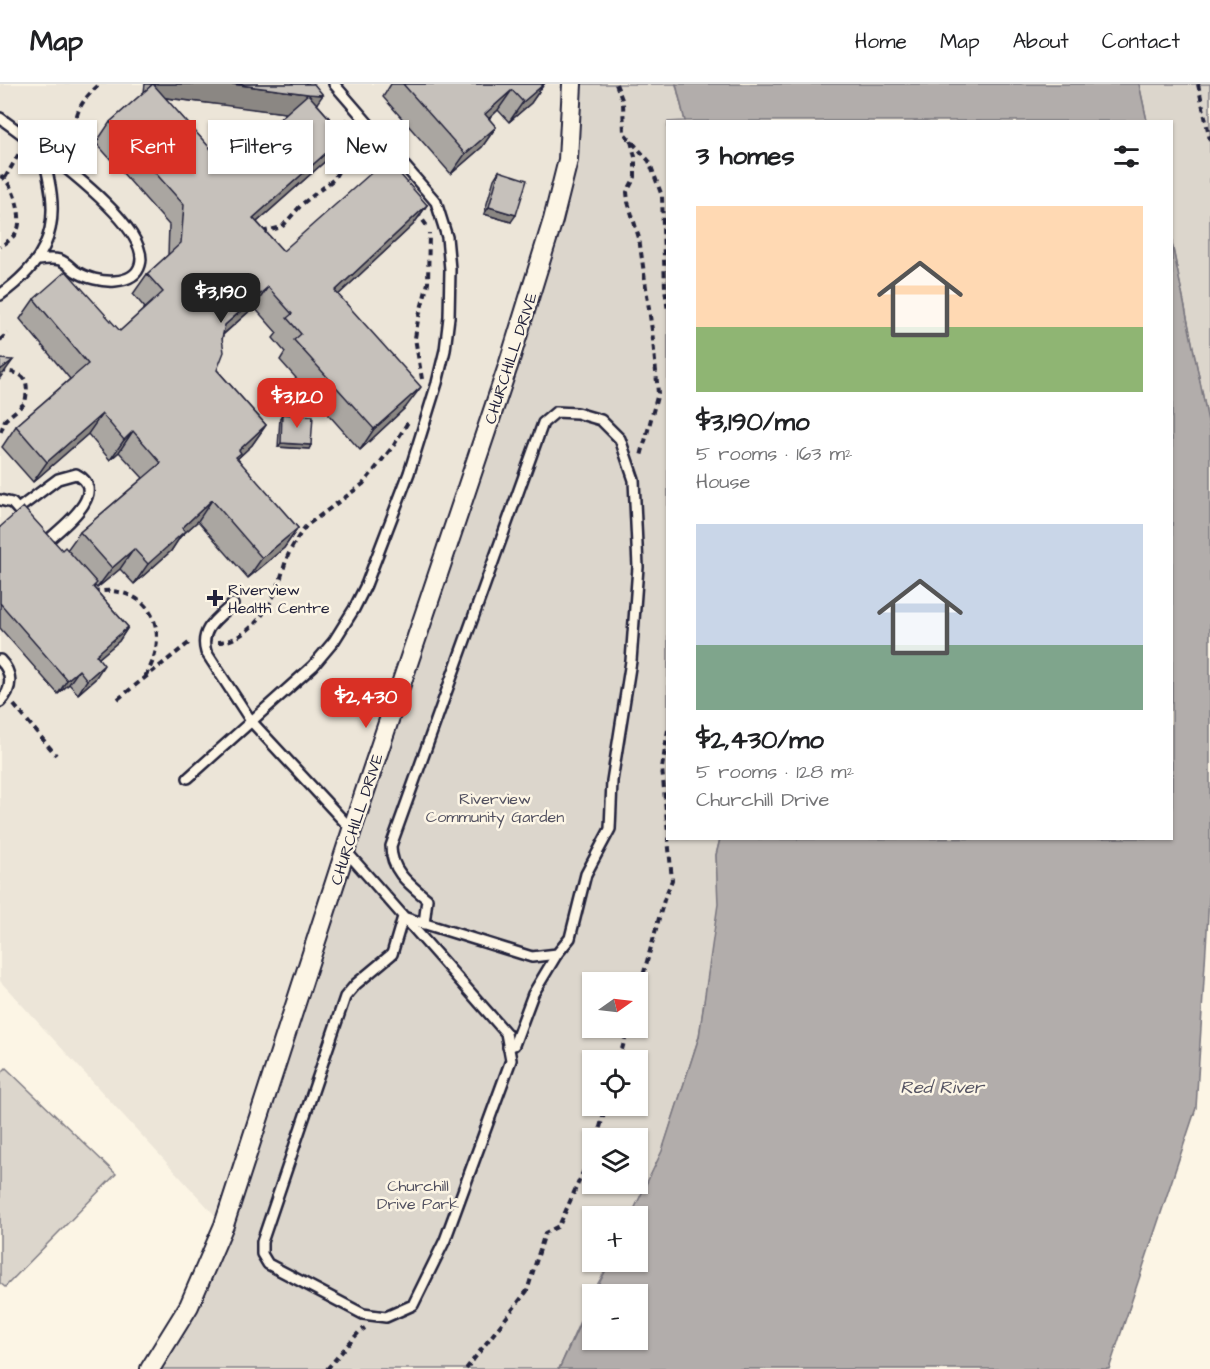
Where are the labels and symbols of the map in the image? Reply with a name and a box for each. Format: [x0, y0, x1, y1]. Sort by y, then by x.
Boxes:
pin: $3,190 [172, 273, 270, 324]
street label: CHURCHILL DRIVE [479, 289, 543, 427]
pin: $3,120 [248, 378, 346, 429]
place label: Riverview Health Centre [228, 579, 330, 619]
marker: Riverview Health Centre [206, 589, 224, 607]
pin: $2,430 [317, 678, 415, 729]
street label: CHURCHILL DRIVE [325, 750, 389, 888]
park label: Riverview Community Garden [426, 788, 564, 829]
north arrow [582, 972, 648, 1038]
water label: Red River [900, 1075, 986, 1100]
park label: Churchill Drive Park [377, 1175, 459, 1215]

